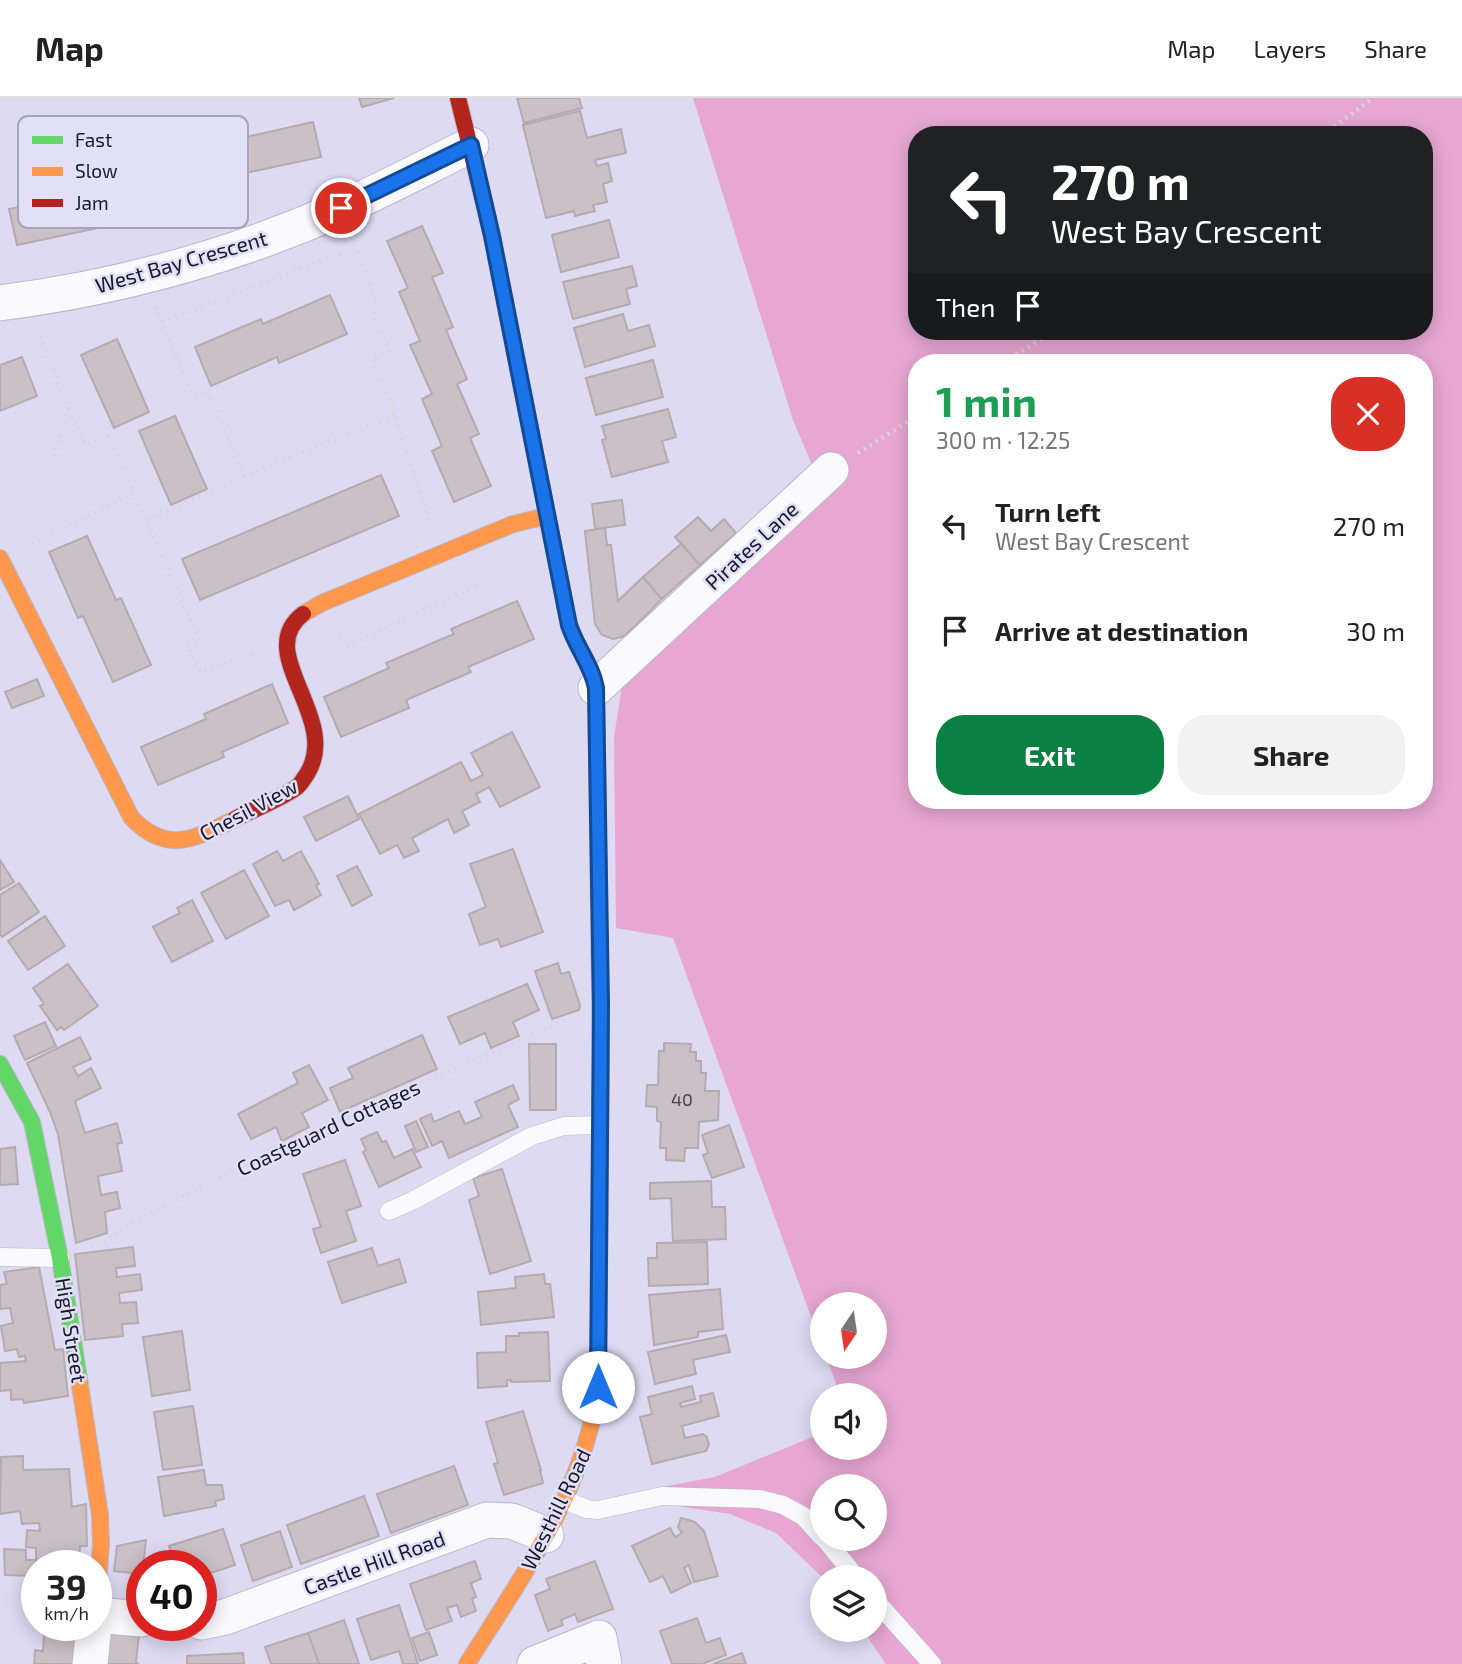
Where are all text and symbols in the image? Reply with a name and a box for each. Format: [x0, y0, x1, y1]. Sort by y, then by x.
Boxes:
text: Map [35, 28, 104, 68]
text: Map [1167, 34, 1215, 63]
text: Layers [1253, 34, 1326, 63]
text: Share [1364, 34, 1427, 63]
legend [18, 116, 248, 228]
text: Fast [75, 128, 112, 151]
text: 270 m [1051, 151, 1190, 210]
icon: left [936, 154, 1027, 245]
text: Slow [75, 159, 118, 182]
pin [311, 178, 371, 238]
icon: arrive [322, 189, 360, 227]
text: Jam [75, 191, 109, 214]
text: West Bay Crescent [1051, 211, 1322, 249]
street label: West Bay Crescent [92, 224, 270, 298]
icon: arrive [1009, 287, 1047, 325]
text: Then [936, 291, 995, 322]
text: 1 min [936, 375, 1037, 425]
button: close [1331, 377, 1405, 451]
text: 300 m · 12:25 [936, 426, 1070, 454]
street label: Pirates Lane [699, 496, 803, 594]
text: Turn left [995, 496, 1101, 527]
icon: left [936, 507, 974, 545]
text: 270 m [1333, 510, 1405, 541]
text: West Bay Crescent [995, 527, 1190, 555]
icon: arrive [936, 612, 974, 650]
text: Arrive at destination [995, 615, 1248, 646]
text: 30 m [1346, 615, 1405, 646]
button: Exit [936, 715, 1164, 795]
button: Share [1178, 715, 1405, 795]
street label: Chesil View [195, 773, 301, 845]
street label: Coastguard Cottages [232, 1074, 424, 1180]
house number: 40 [671, 1088, 693, 1110]
street label: High Street [51, 1276, 93, 1384]
north arrow [810, 1292, 887, 1368]
map controls [810, 1292, 887, 1642]
position arrow [561, 1350, 635, 1424]
button: sound [810, 1383, 887, 1460]
street label: Westhill Road [515, 1444, 595, 1574]
button: search [810, 1474, 887, 1551]
street label: Castle Hill Road [300, 1525, 448, 1599]
speed limit sign: 40 [126, 1550, 217, 1641]
text: 39 [46, 1565, 87, 1607]
button: layers [810, 1565, 887, 1642]
text: km/h [44, 1602, 89, 1624]

